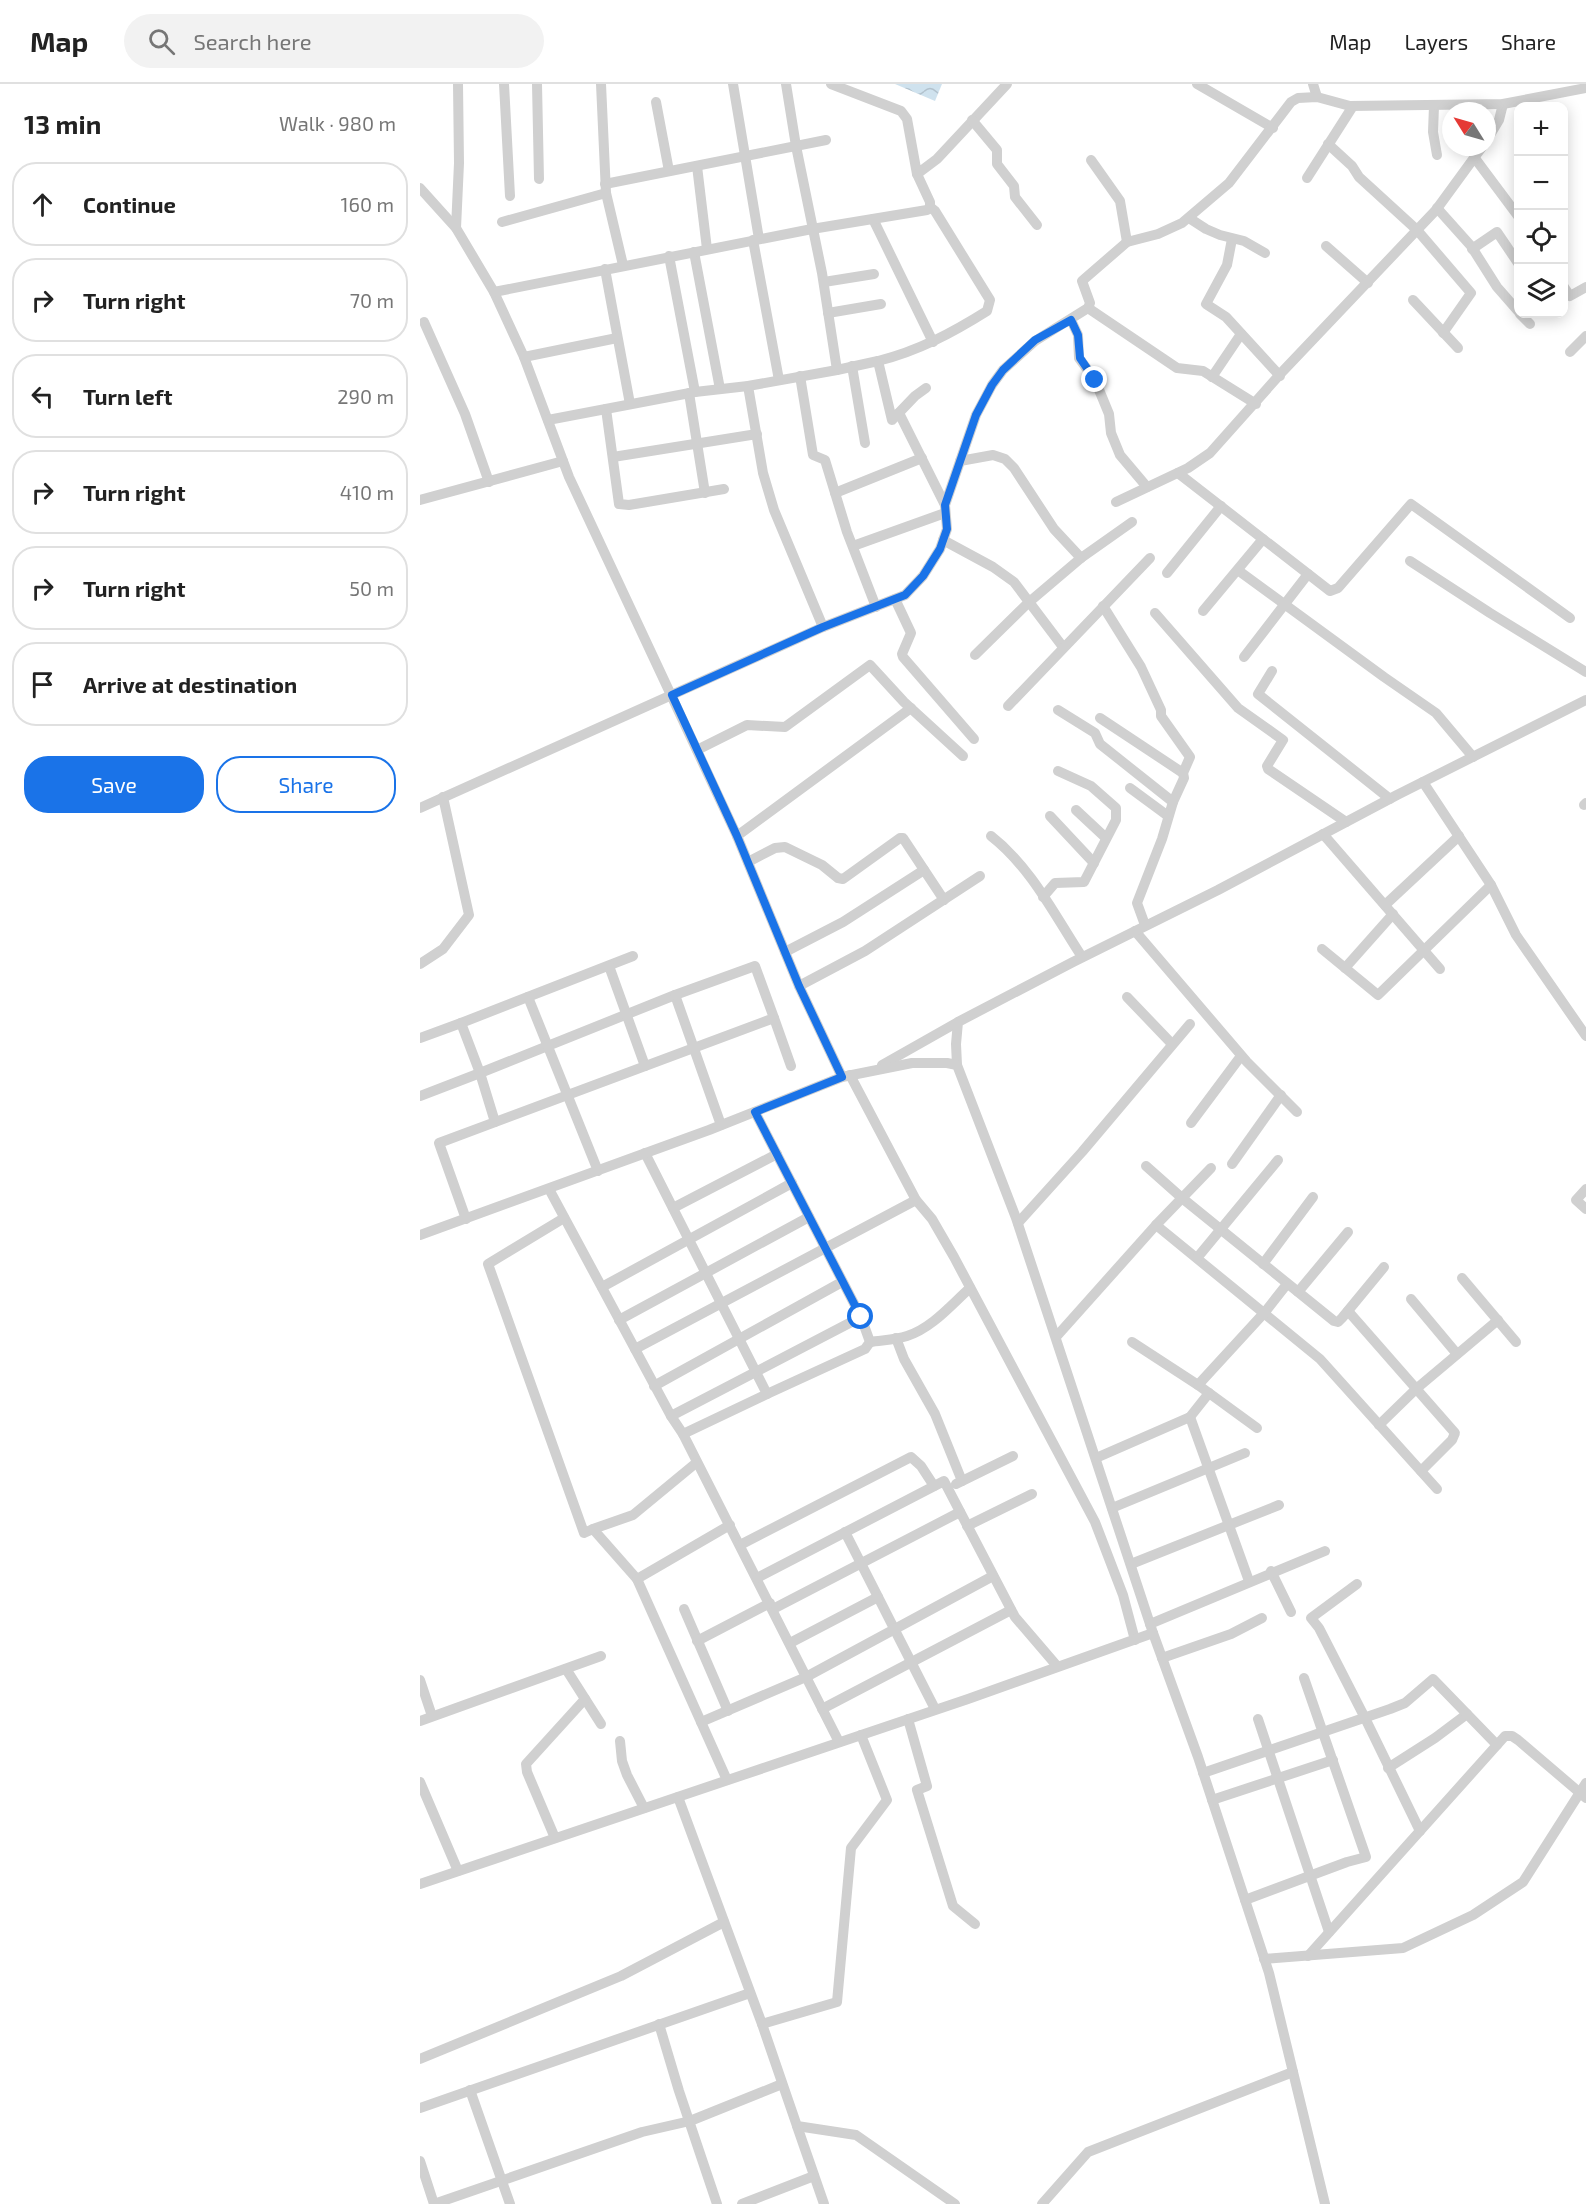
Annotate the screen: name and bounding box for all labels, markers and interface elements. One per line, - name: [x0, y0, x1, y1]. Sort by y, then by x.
- search box: [124, 14, 544, 68]
- text: Map: [30, 24, 88, 58]
- icon: search: [145, 25, 178, 58]
- text: Search here: [193, 28, 312, 54]
- text: Map: [1329, 29, 1371, 54]
- text: Layers: [1404, 29, 1468, 54]
- text: Share: [1501, 29, 1556, 54]
- north arrow: [1442, 102, 1496, 156]
- map controls: [1514, 102, 1568, 318]
- button: +: [1514, 102, 1568, 156]
- text: 13 min: [24, 108, 101, 139]
- text: Walk · 980 m: [279, 111, 396, 135]
- button: −: [1514, 156, 1568, 210]
- icon: ahead: [26, 188, 59, 221]
- text: Continue: [83, 191, 176, 217]
- text: 160 m: [341, 192, 394, 216]
- button: locate: [1514, 210, 1568, 264]
- button: layers: [1514, 264, 1568, 318]
- icon: right: [26, 284, 59, 317]
- text: Turn right: [83, 287, 185, 313]
- text: 70 m: [350, 288, 394, 312]
- route end: [1081, 366, 1107, 392]
- icon: left: [26, 380, 59, 413]
- text: Turn left: [83, 383, 172, 409]
- text: 290 m: [337, 384, 394, 408]
- icon: right: [26, 476, 59, 509]
- text: Turn right: [83, 479, 185, 505]
- text: 410 m: [340, 480, 394, 504]
- icon: right: [26, 572, 59, 605]
- text: Turn right: [83, 575, 185, 601]
- text: 50 m: [349, 576, 394, 600]
- icon: arrive: [26, 668, 59, 701]
- text: Arrive at destination: [83, 671, 297, 697]
- button: Save: [24, 756, 204, 813]
- button: Share: [216, 756, 396, 813]
- route start: [847, 1303, 873, 1329]

